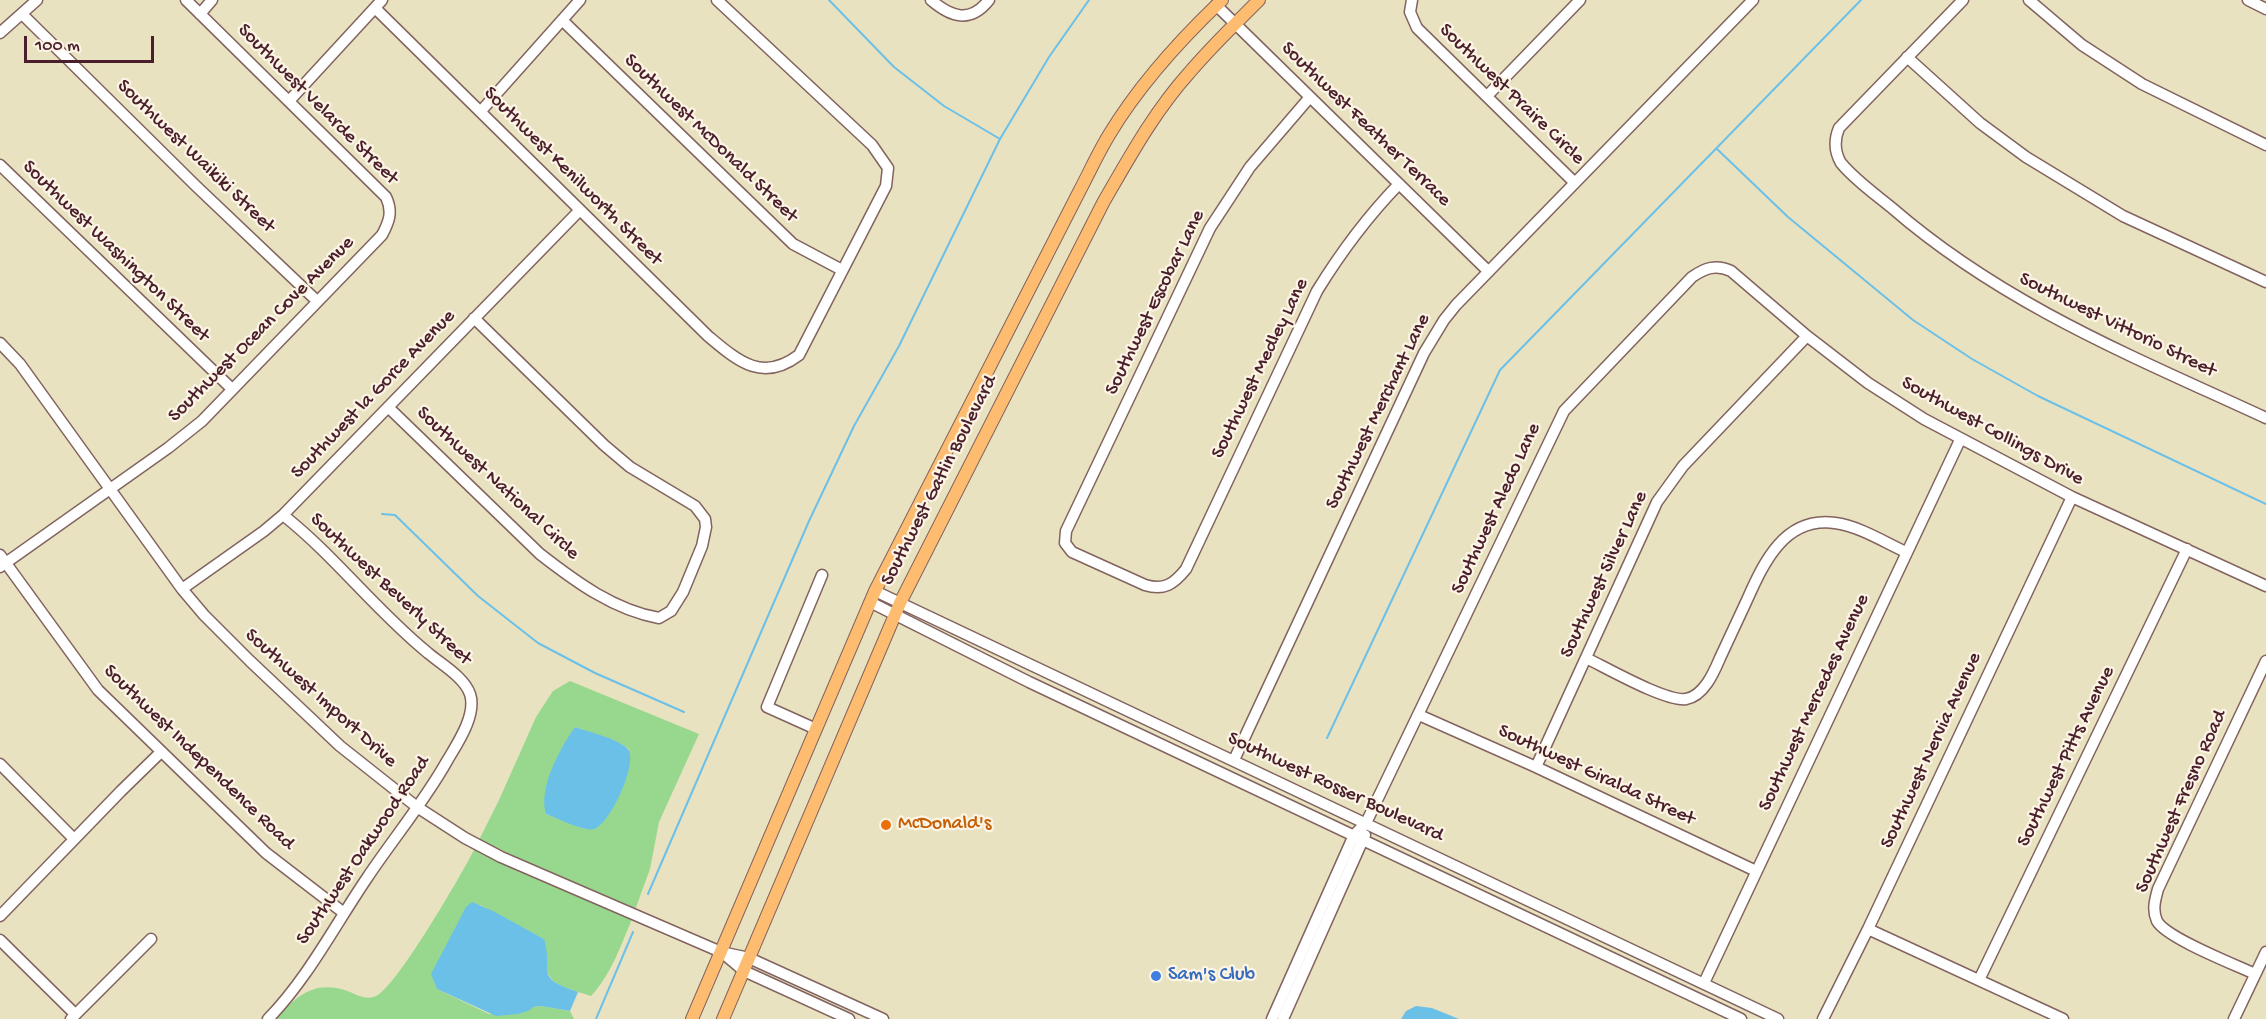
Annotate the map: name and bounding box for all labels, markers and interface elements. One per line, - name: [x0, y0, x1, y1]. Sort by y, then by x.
- street label: Southwest Velarde Street: [231, 19, 403, 191]
- street label: Southwest Praire Circle: [1433, 19, 1589, 171]
- scale bar: [27, 24, 158, 62]
- text: 100 m: [35, 36, 80, 57]
- street label: Southwest Feather Terrace: [1275, 37, 1455, 213]
- street label: Southwest McDonald Street: [618, 49, 802, 229]
- street label: Southwest Waikiki Street: [111, 75, 279, 239]
- street label: Southwest Kenilworth Street: [477, 82, 667, 272]
- street label: Southwest Washington Street: [16, 156, 214, 348]
- street label: Southwest Escobar Lane: [1101, 207, 1211, 399]
- street label: Southwest Ocean Cove Avenue: [164, 232, 360, 428]
- street label: Southwest Vittorio Street: [2015, 268, 2219, 384]
- street label: Southwest Medley Lane: [1207, 275, 1315, 463]
- street label: Southwest la Gorce Avenue: [287, 305, 461, 485]
- street label: Southwest Merchant Lane: [1321, 310, 1437, 514]
- street label: Southwest Gatlin Boulevard: [877, 372, 1003, 590]
- street label: Southwest Collings Drive: [1897, 372, 2087, 492]
- street label: Southwest National Circle: [410, 402, 584, 566]
- street label: Southwest Aledo Lane: [1447, 420, 1547, 598]
- street label: Southwest Silver Lane: [1556, 488, 1654, 662]
- street label: Southwest Beverly Street: [304, 509, 476, 671]
- street label: Southwest Mercedes Avenue: [1754, 591, 1876, 815]
- street label: Southwest Import Drive: [239, 624, 401, 774]
- street label: Southwest Nervia Avenue: [1876, 649, 1988, 853]
- street label: Southwest Independence Road: [97, 660, 299, 856]
- street label: Southwest Pitts Avenue: [2013, 663, 2121, 851]
- street label: Southwest Fresno Road: [2131, 707, 2233, 897]
- street label: Southwest Giralda Street: [1494, 720, 1698, 832]
- street label: Southwest Rosser Boulevard: [1223, 727, 1447, 849]
- street label: Southwest Oakwood Road: [292, 752, 436, 950]
- place label: McDonald's: [898, 813, 991, 837]
- marker: McDonald's: [879, 818, 893, 832]
- place label: Sam's Club: [1168, 964, 1255, 988]
- marker: Sam's Club: [1149, 969, 1163, 983]

